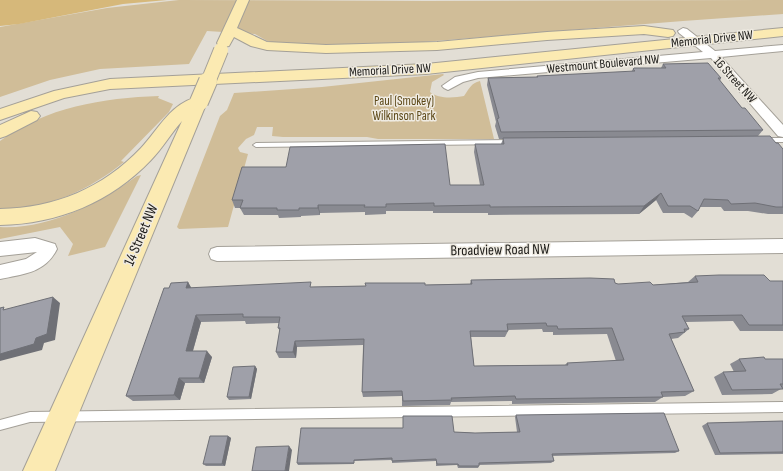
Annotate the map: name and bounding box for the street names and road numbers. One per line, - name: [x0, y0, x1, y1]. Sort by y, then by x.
- street label: Memorial Drive NW: [670, 27, 754, 51]
- street label: Westmount Boulevard NW: [546, 51, 661, 77]
- street label: 16 Street NW: [710, 54, 760, 107]
- street label: Memorial Drive NW: [349, 60, 432, 80]
- street label: 14 Street NW: [119, 201, 163, 269]
- street label: Broadview Road NW: [450, 240, 550, 260]

